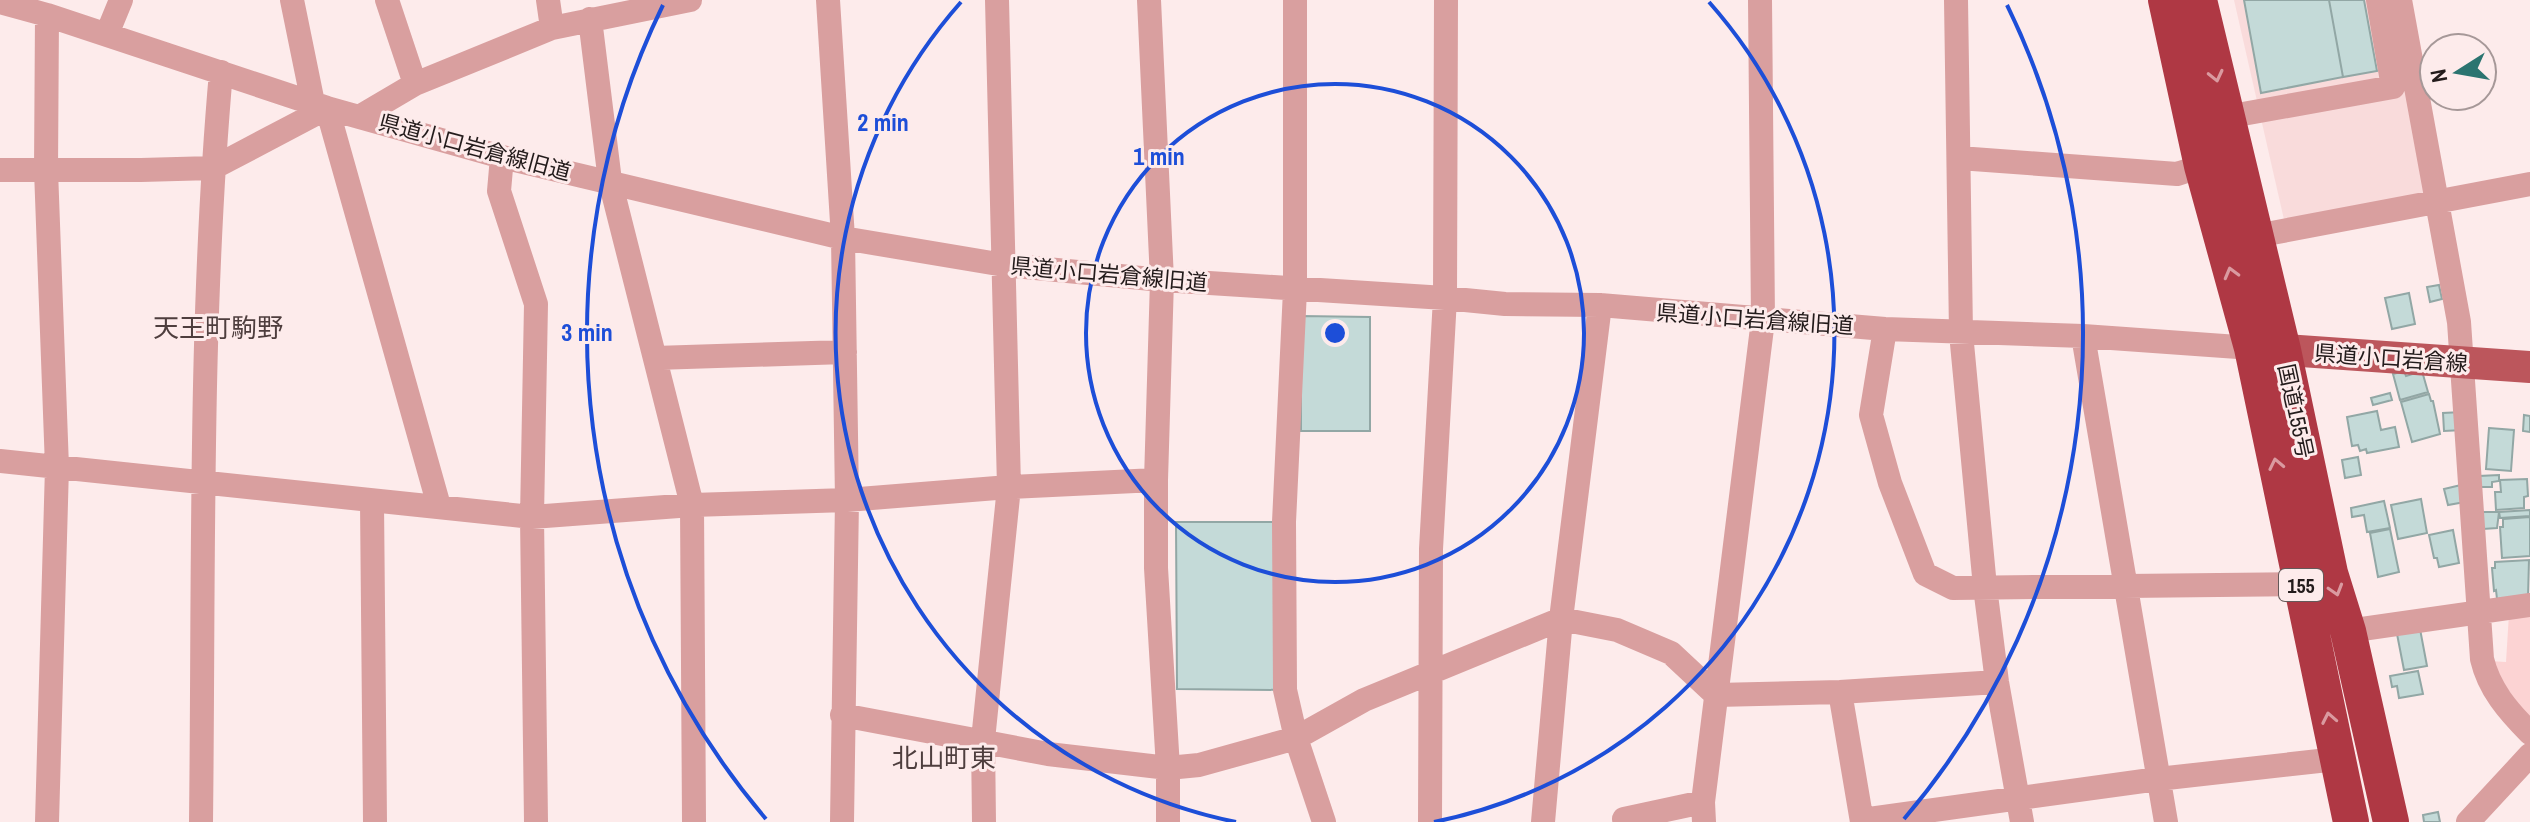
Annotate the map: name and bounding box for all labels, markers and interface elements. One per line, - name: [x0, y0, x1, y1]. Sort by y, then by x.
- north arrow: [2418, 32, 2498, 112]
- text: N: [2422, 67, 2454, 85]
- one-way arrow: [2207, 69, 2224, 82]
- text: 2 min: [857, 106, 909, 138]
- street label: 県道小口岩倉線旧道: [375, 107, 575, 187]
- text: 1 min: [1133, 140, 1185, 172]
- street label: 県道小口岩倉線旧道: [1009, 250, 1209, 298]
- one-way arrow: [2224, 266, 2241, 280]
- street label: 県道小口岩倉線旧道: [1655, 297, 1855, 341]
- district label: 天王町駒野: [153, 310, 283, 345]
- text: 3 min: [561, 316, 613, 348]
- centre of rings: [1321, 319, 1349, 347]
- street label: 県道小口岩倉線: [2313, 338, 2469, 378]
- street label: 国道155号: [2271, 361, 2321, 461]
- one-way arrow: [2268, 457, 2285, 471]
- road number: 155: [2279, 569, 2323, 601]
- one-way arrow: [2327, 583, 2343, 597]
- one-way arrow: [2321, 712, 2338, 725]
- district label: 北山町東: [892, 740, 996, 775]

